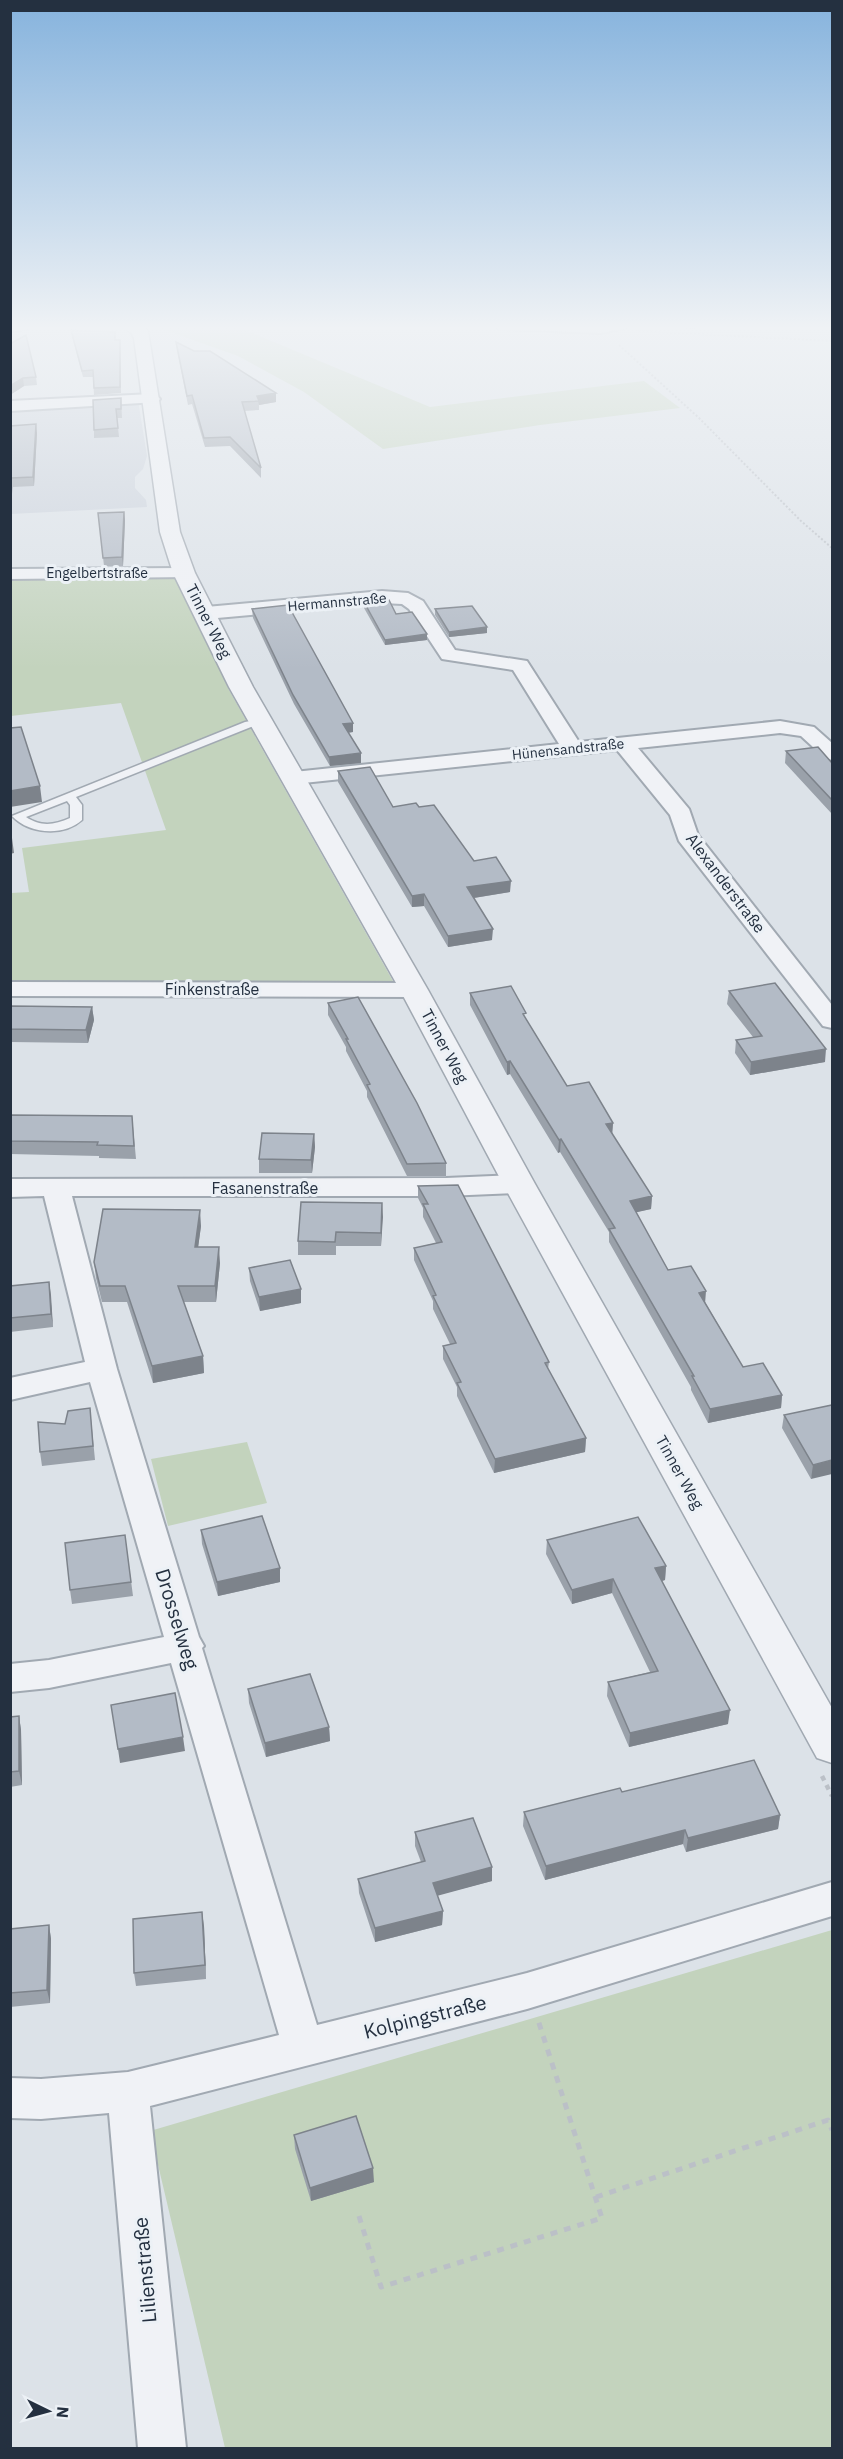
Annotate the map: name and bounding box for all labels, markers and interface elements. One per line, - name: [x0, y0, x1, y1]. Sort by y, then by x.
- street label: Engelbertstraße: [46, 564, 148, 582]
- street label: Tinner Weg: [182, 580, 237, 662]
- street label: Hermannstraße: [287, 589, 387, 615]
- street label: Hünensandstraße: [511, 734, 625, 764]
- street label: Alexanderstraße: [682, 829, 770, 937]
- street label: Finkenstraße: [165, 979, 260, 999]
- street label: Tinner Weg: [417, 1006, 473, 1087]
- street label: Fasanenstraße: [212, 1178, 319, 1198]
- street label: Tinner Weg: [652, 1432, 709, 1513]
- street label: Drosselweg: [149, 1565, 206, 1673]
- street label: Kolpingstraße: [361, 1988, 489, 2045]
- street label: Lilienstraße: [126, 2216, 163, 2324]
- north arrow: [18, 2381, 78, 2441]
- text: N: [52, 2406, 73, 2419]

